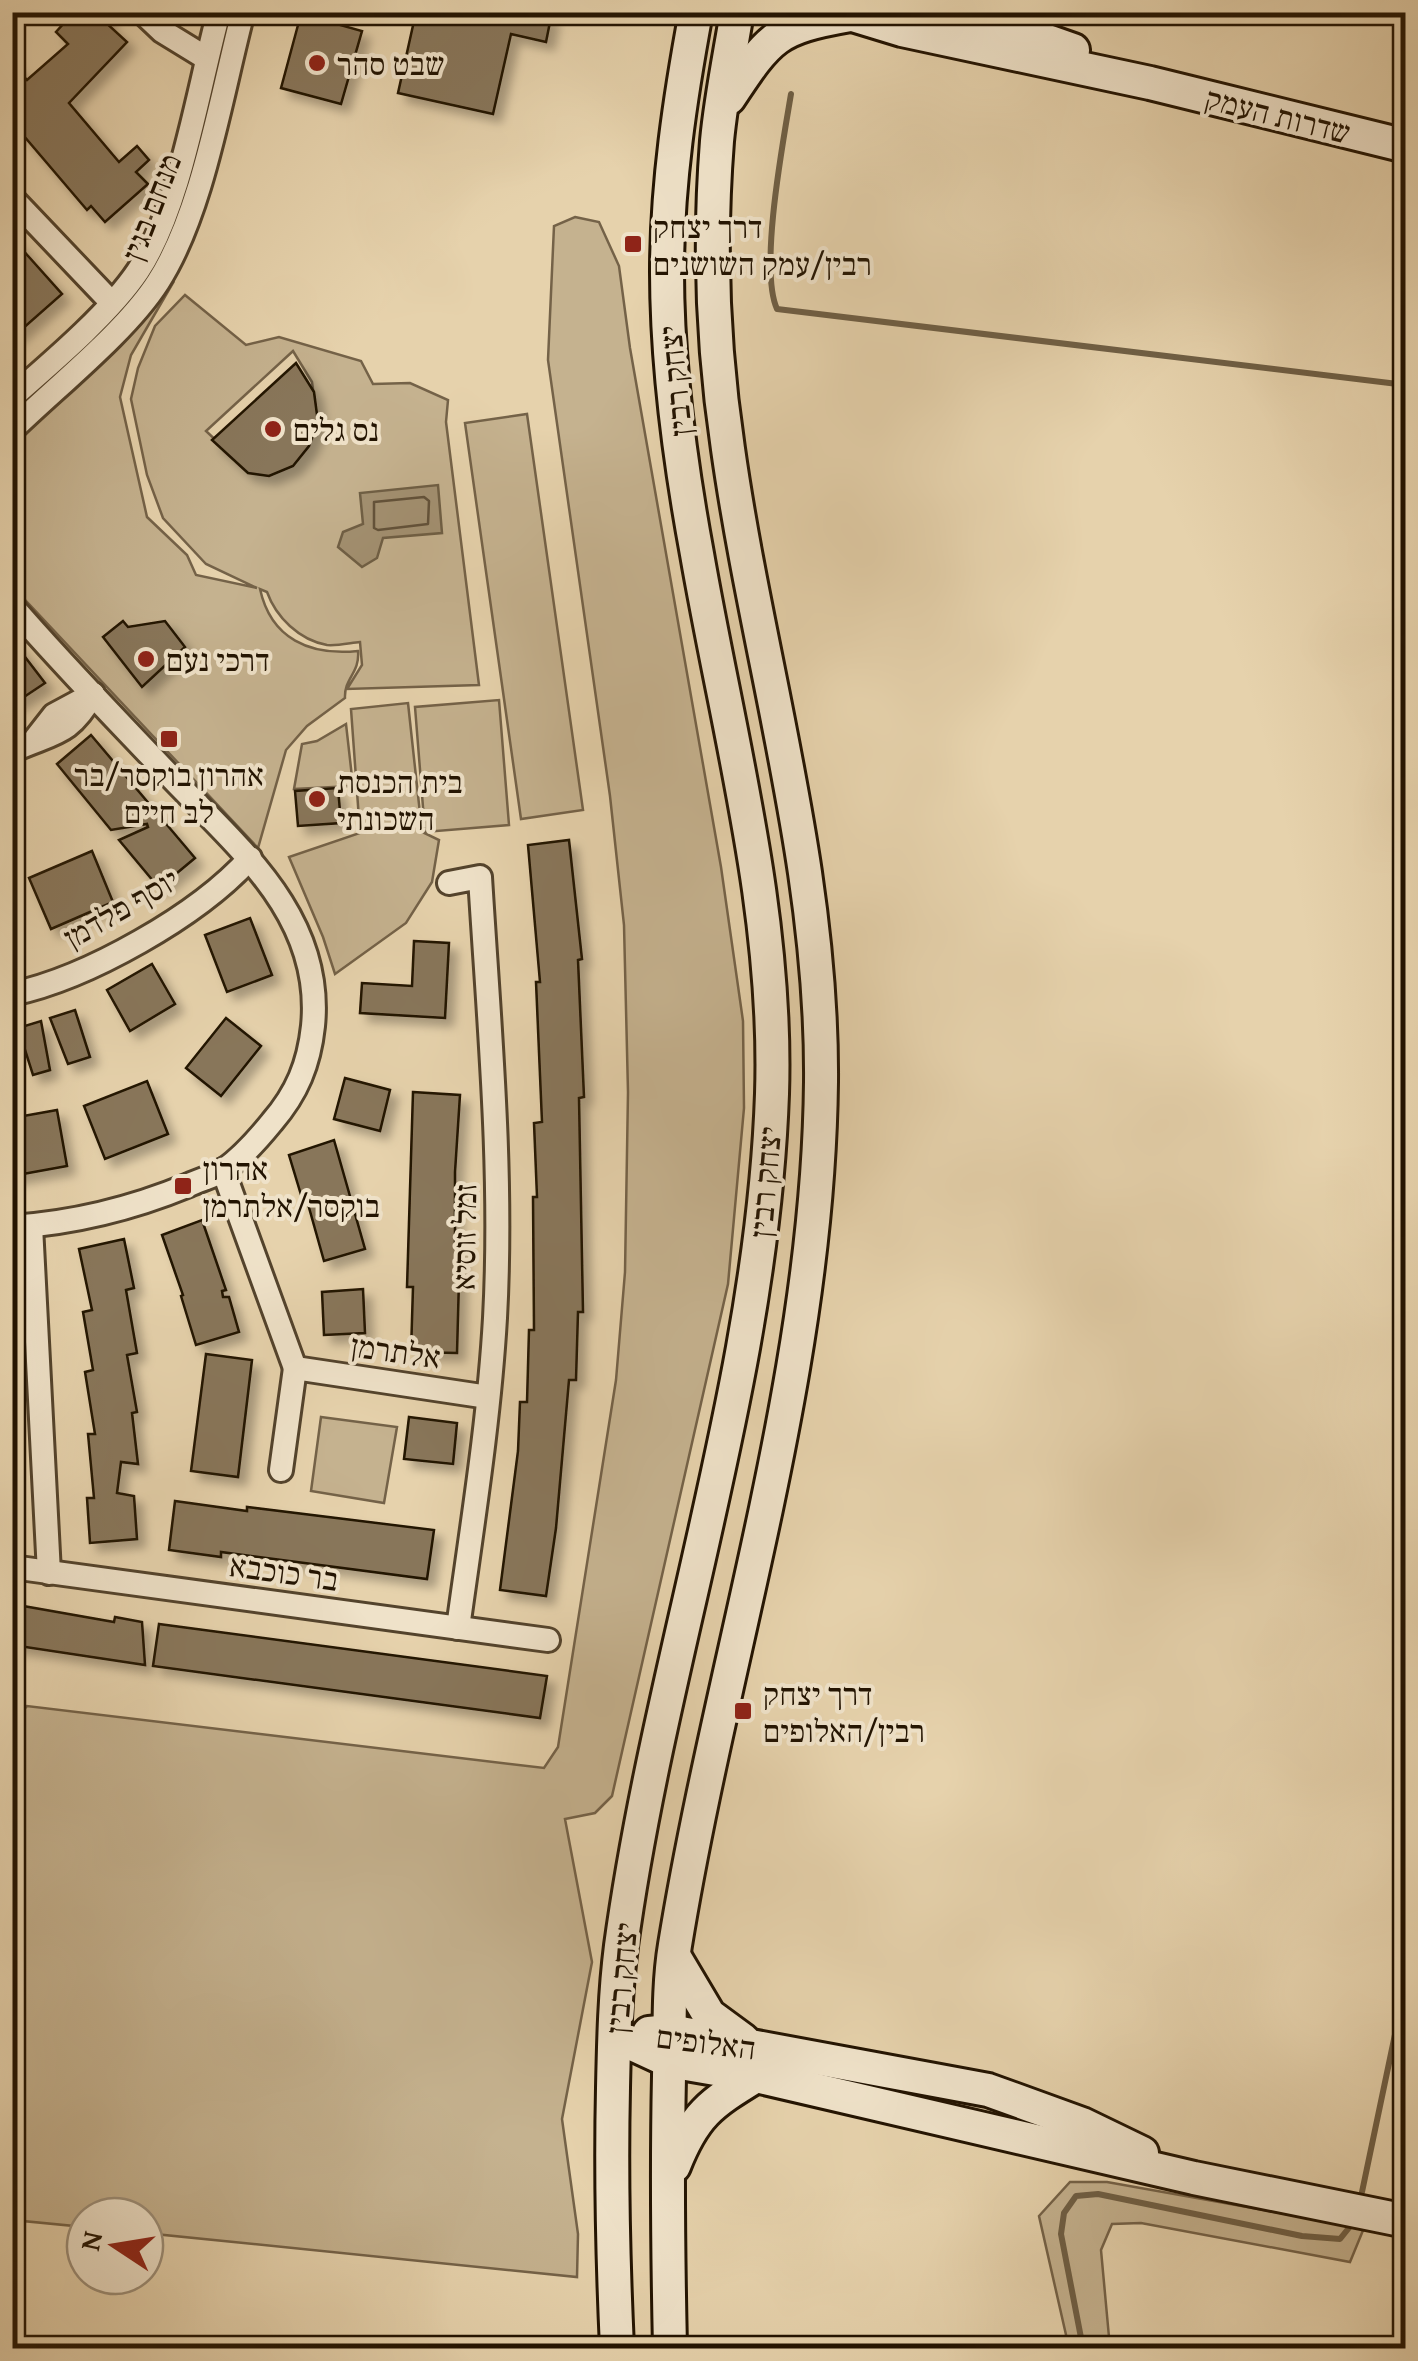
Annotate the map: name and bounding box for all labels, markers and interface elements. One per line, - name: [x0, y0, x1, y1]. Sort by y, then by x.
- place label: שבט סהר: [337, 40, 445, 87]
- marker: שבט סהר: [306, 52, 328, 74]
- street label: שדרות העמק: [1200, 74, 1356, 156]
- street label: מנחם בגין: [109, 146, 193, 268]
- place label: דרך יצחק רבין/עמק השושנים: [653, 203, 872, 287]
- marker: דרך יצחק רבין/עמק השושנים: [622, 233, 644, 255]
- street label: יצחק רבין: [646, 323, 704, 439]
- place label: נס גלים: [293, 406, 379, 453]
- marker: נס גלים: [262, 418, 284, 440]
- place label: דרכי נעם: [166, 636, 270, 683]
- marker: דרכי נעם: [135, 648, 157, 670]
- marker: אהרון בוקסר/בר לב חיים: [158, 728, 180, 750]
- place label: אהרון בוקסר/בר לב חיים: [74, 751, 264, 835]
- place label: בית הכנסת השכונתי: [337, 758, 463, 842]
- marker: בית הכנסת השכונתי: [306, 788, 328, 810]
- street label: יוסף פלדמן: [55, 856, 187, 960]
- street label: יצחק רבין: [737, 1125, 793, 1239]
- place label: אהרון בוקסר/אלתרמן: [203, 1145, 380, 1229]
- marker: אהרון בוקסר/אלתרמן: [172, 1175, 194, 1197]
- street label: זמל זוסיא: [440, 1183, 488, 1291]
- street label: אלתרמן: [348, 1321, 444, 1381]
- street label: בר כוכבא: [227, 1541, 341, 1603]
- place label: דרך יצחק רבין/האלופים: [763, 1670, 925, 1754]
- marker: דרך יצחק רבין/האלופים: [732, 1700, 754, 1722]
- street label: יצחק רבין: [593, 1921, 649, 2035]
- street label: האלופים: [653, 2013, 759, 2071]
- north arrow: [65, 2196, 165, 2296]
- text: N: [68, 2227, 112, 2254]

